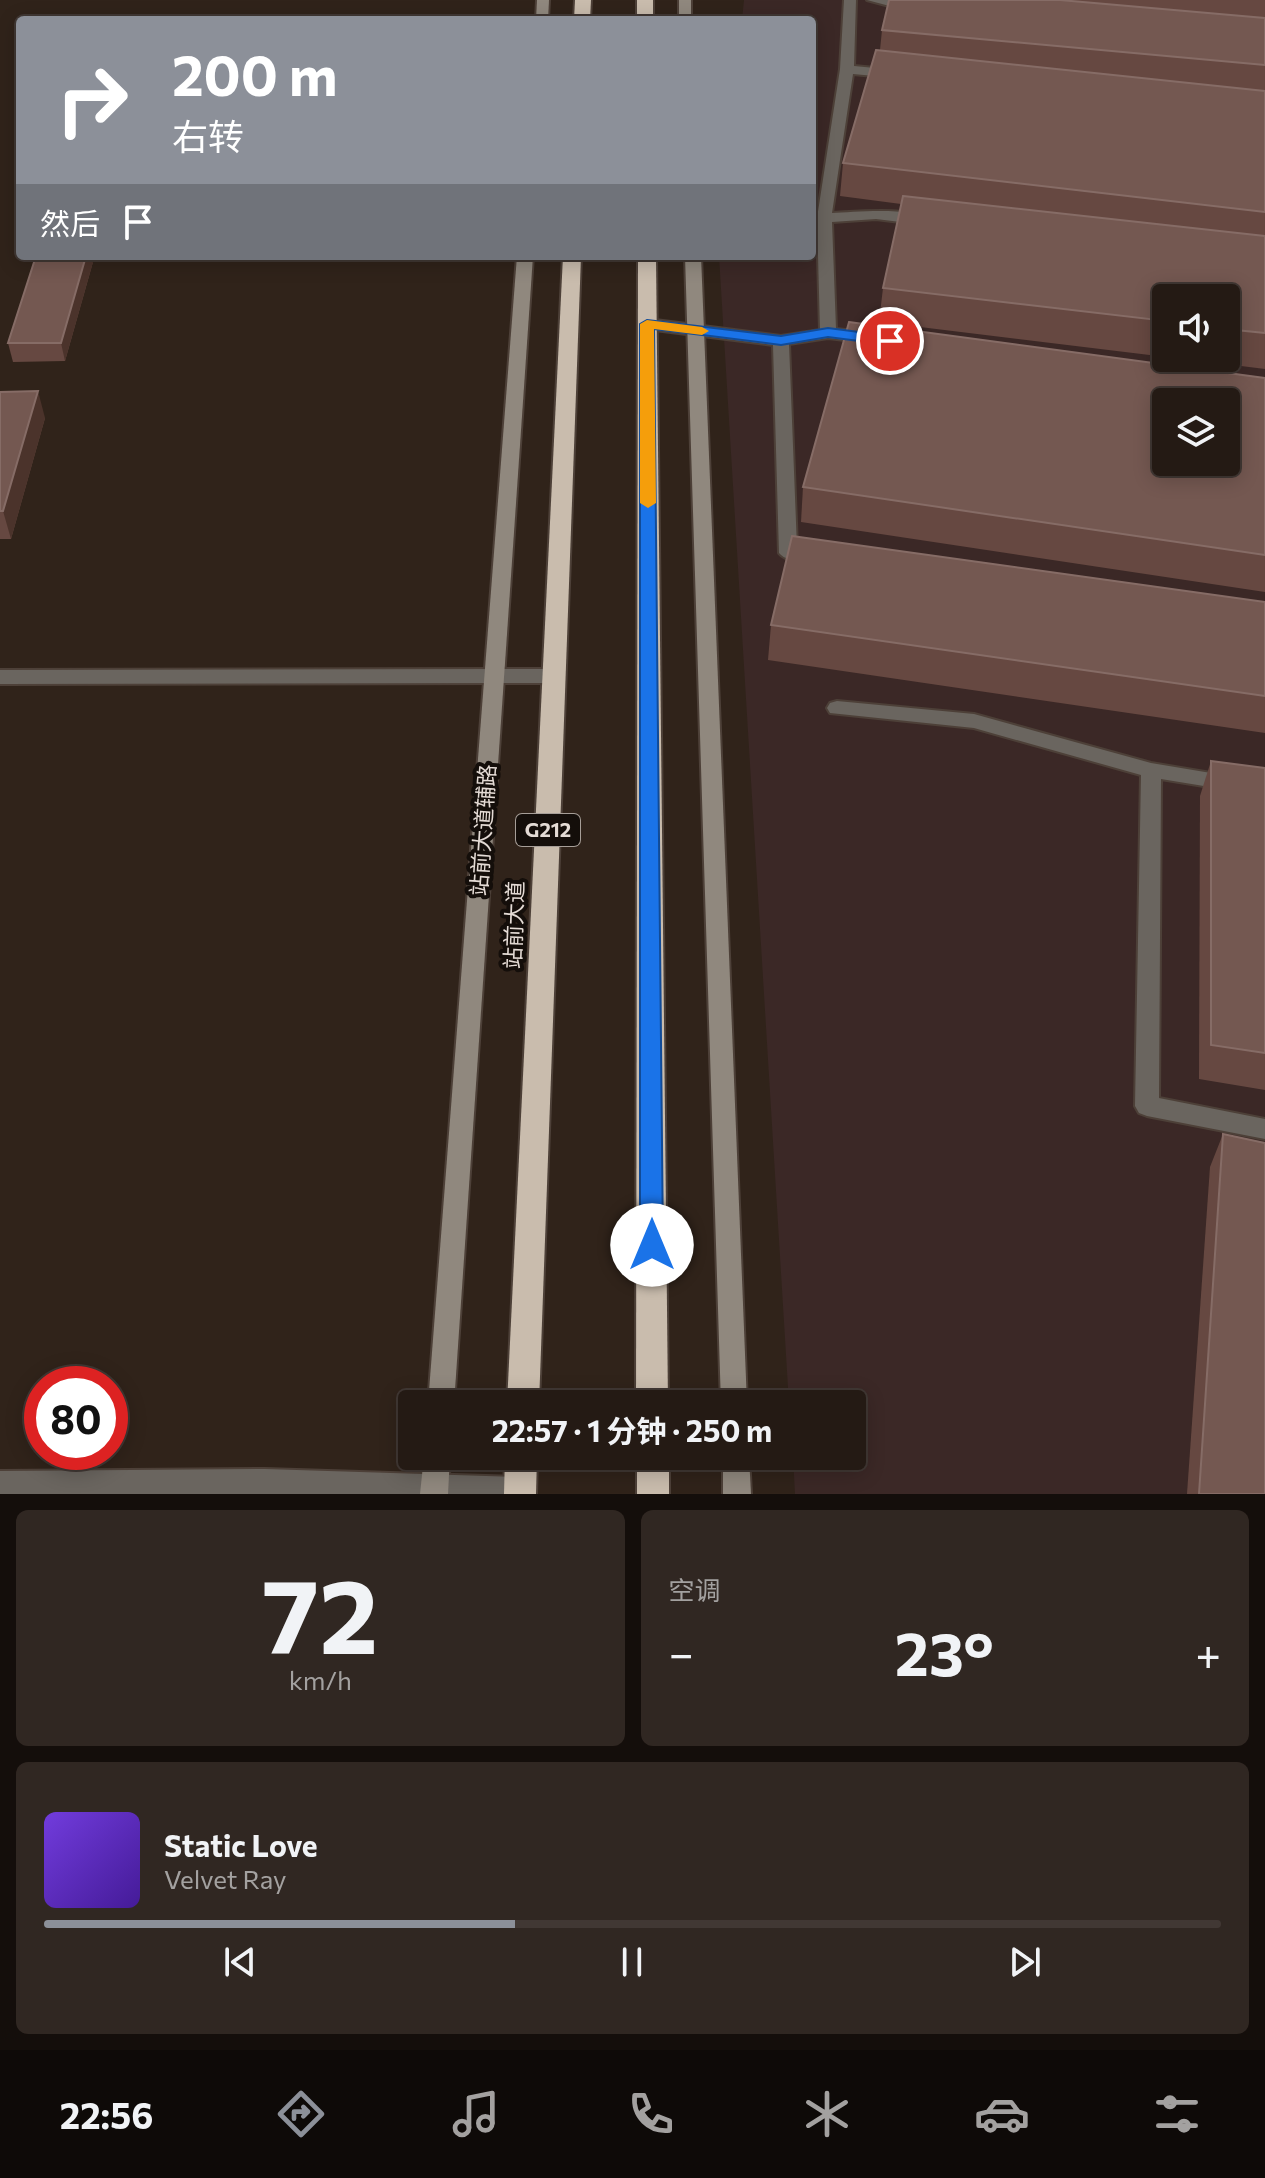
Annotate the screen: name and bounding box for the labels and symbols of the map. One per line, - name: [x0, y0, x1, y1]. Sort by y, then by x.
- pin: [856, 307, 924, 375]
- street label: 站前大道辅路: [464, 763, 501, 897]
- road number: G212: [516, 814, 580, 846]
- street label: 站前大道: [498, 881, 529, 969]
- position arrow: [610, 1203, 694, 1287]
- speed limit sign: 80: [24, 1366, 128, 1470]

